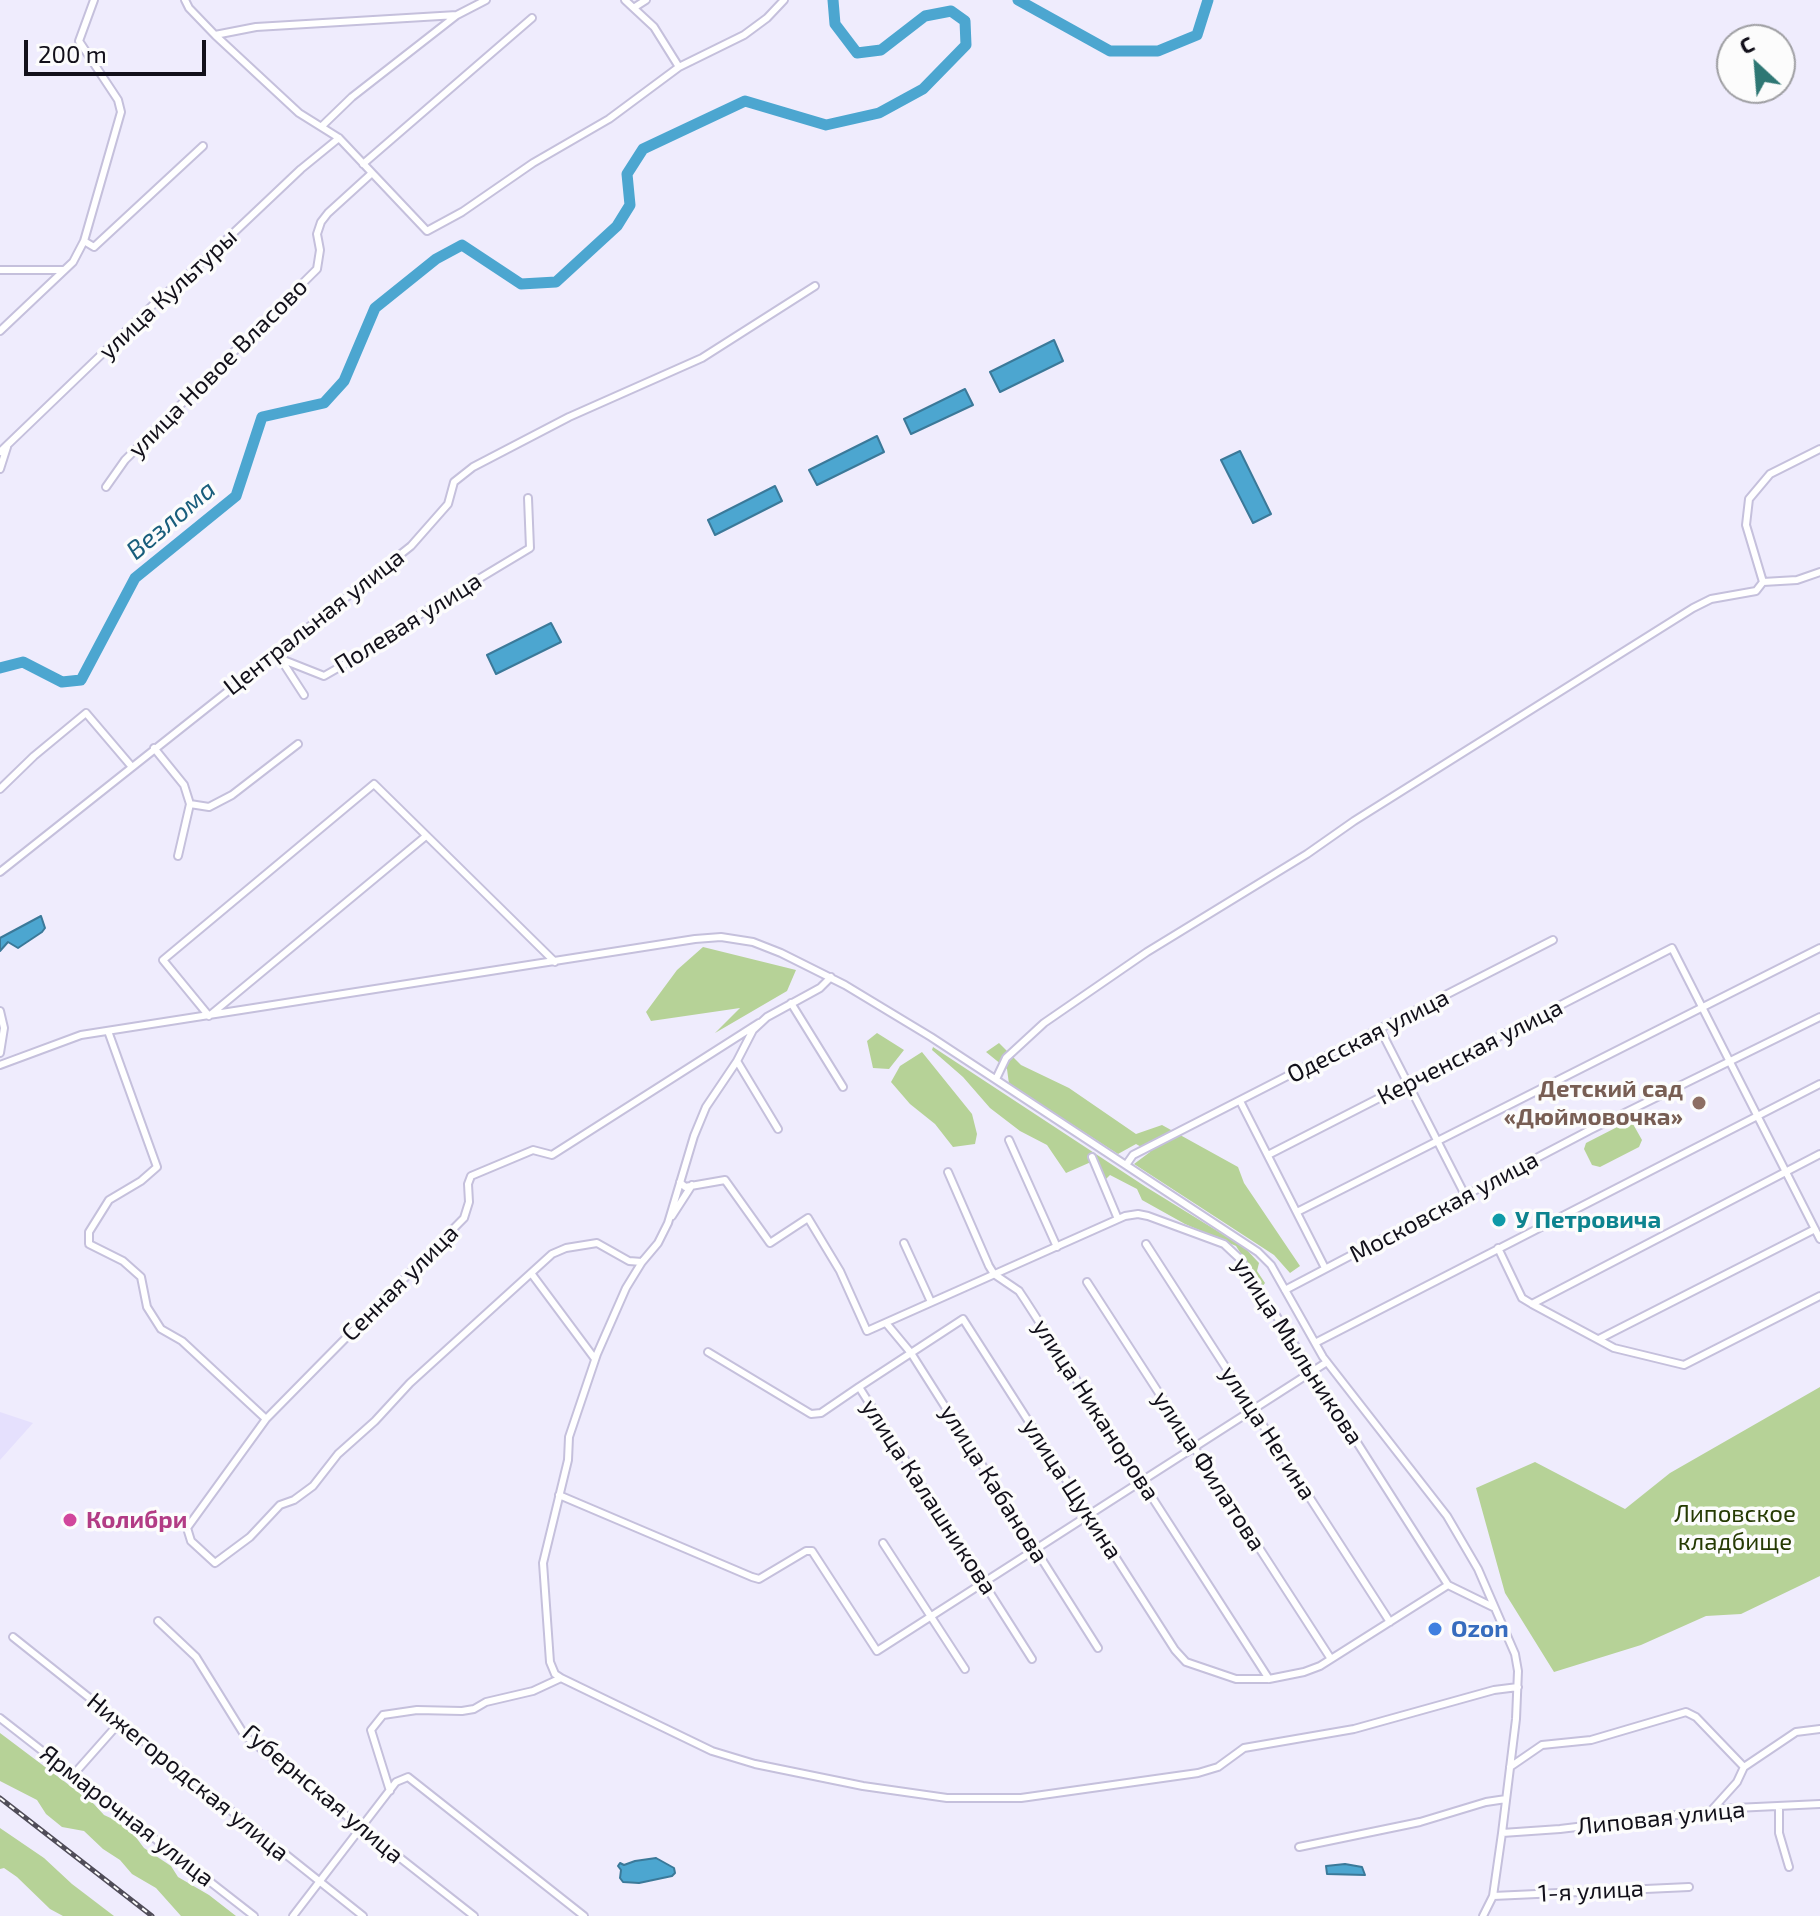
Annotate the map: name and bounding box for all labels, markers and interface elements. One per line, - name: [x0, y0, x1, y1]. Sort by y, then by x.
- scale bar: [28, 24, 210, 74]
- north arrow: [1716, 24, 1796, 104]
- text: С: [1735, 30, 1758, 59]
- text: 200 m: [38, 39, 107, 68]
- street label: улица Культуры: [93, 223, 243, 365]
- street label: улица Новое Власово: [122, 272, 314, 464]
- water label: Везлома: [120, 474, 222, 566]
- street label: Центральная улица: [218, 543, 410, 701]
- street label: Полевая улица: [329, 566, 487, 680]
- street label: Одесская улица: [1282, 983, 1454, 1089]
- street label: Керченская улица: [1372, 993, 1568, 1111]
- place label: Детский сад «Дюймовочка»: [1504, 1075, 1683, 1131]
- marker: Детский сад «Дюймовочка»: [1690, 1094, 1708, 1112]
- street label: Московская улица: [1345, 1145, 1543, 1269]
- place label: У Петровича: [1515, 1206, 1661, 1234]
- marker: У Петровича: [1490, 1211, 1508, 1229]
- street label: Сенная улица: [336, 1219, 464, 1347]
- street label: улица Мыльникова: [1227, 1252, 1369, 1450]
- street label: улица Никанорова: [1027, 1314, 1165, 1506]
- street label: улица Негина: [1214, 1361, 1322, 1505]
- street label: улица Филатова: [1147, 1386, 1271, 1556]
- street label: улица Калашникова: [855, 1394, 1003, 1600]
- street label: улица Кабанова: [934, 1400, 1054, 1568]
- street label: улица Щукина: [1016, 1413, 1128, 1565]
- park label: Липовское кладбище: [1674, 1500, 1796, 1556]
- place label: Колибри: [86, 1506, 187, 1534]
- marker: Колибри: [61, 1511, 79, 1529]
- place label: Ozon: [1451, 1615, 1509, 1643]
- marker: Ozon: [1426, 1620, 1444, 1638]
- street label: Нижегородская улица: [81, 1687, 295, 1867]
- street label: Губернская улица: [237, 1718, 409, 1870]
- street label: Ярмарочная улица: [34, 1739, 220, 1893]
- street label: Липовая улица: [1575, 1795, 1747, 1841]
- street label: 1-я улица: [1537, 1874, 1645, 1908]

